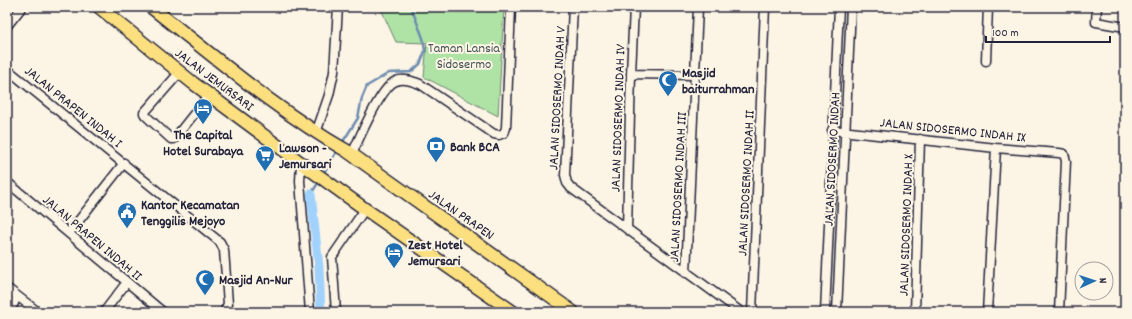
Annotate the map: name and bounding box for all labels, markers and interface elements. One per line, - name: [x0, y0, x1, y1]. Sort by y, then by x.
- scale bar: [986, 18, 1110, 44]
- street label: JALAN SIDOSERMO INDAH V: [544, 25, 572, 171]
- text: 100 m: [992, 25, 1019, 42]
- park label: Taman Lansia Sidosermo: [428, 39, 500, 75]
- street label: JALAN SIDOSERMO INDAH IV: [606, 43, 632, 193]
- street label: JALAN JEMURSARI: [170, 44, 258, 117]
- street label: JALAN PRAPEN INDAH I: [20, 62, 126, 154]
- place label: Masjid baiturrahman: [682, 64, 755, 100]
- mosque icon: Masjid baiturrahman: [657, 69, 679, 97]
- street label: JALAN SIDOSERMO INDAH: [820, 92, 846, 227]
- hotel icon: The Capital Hotel Surabaya: [192, 97, 214, 125]
- street label: JALAN SIDOSERMO INDAH II: [733, 109, 761, 257]
- street label: JALAN SIDOSERMO INDAH III: [665, 111, 693, 263]
- street label: JALAN SIDOSERMO INDAH IX: [879, 113, 1027, 149]
- place label: The Capital Hotel Surabaya: [163, 126, 244, 162]
- bank icon: Bank BCA: [425, 135, 447, 163]
- place label: Bank BCA: [450, 138, 500, 158]
- place label: Lawson - Jemursari: [279, 139, 332, 175]
- supermarket icon: Lawson - Jemursari: [254, 144, 276, 172]
- street label: JALAN SIDOSERMO INDAH X: [895, 154, 919, 297]
- street label: JALAN PRAPEN: [424, 185, 498, 246]
- street label: JALAN PRAPEN INDAH II: [37, 191, 147, 287]
- place label: Kantor Kecamatan Tenggilis Mejoyo: [141, 196, 240, 232]
- public building icon: Kantor Kecamatan Tenggilis Mejoyo: [116, 201, 138, 229]
- place label: Zest Hotel Jemursari: [408, 236, 463, 272]
- hotel icon: Zest Hotel Jemursari: [383, 241, 405, 269]
- north arrow: [1074, 261, 1114, 301]
- mosque icon: Masjid An-Nur: [194, 268, 216, 296]
- place label: Masjid An-Nur: [219, 271, 294, 291]
- text: N: [1094, 277, 1110, 284]

